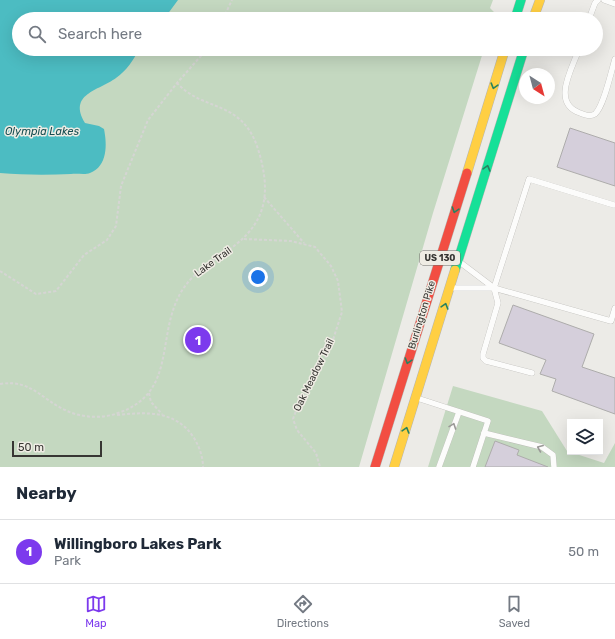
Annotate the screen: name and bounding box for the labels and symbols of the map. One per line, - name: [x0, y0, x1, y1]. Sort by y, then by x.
- north arrow: [519, 68, 555, 104]
- one-way arrow: [490, 83, 499, 90]
- water label: Olympia Lakes: [5, 125, 79, 138]
- one-way arrow: [482, 165, 491, 172]
- one-way arrow: [451, 207, 460, 214]
- street label: Lake Trail: [192, 245, 234, 279]
- road number: US 130: [420, 251, 460, 265]
- your location: [248, 267, 268, 287]
- street label: Burlington Pike: [406, 279, 438, 351]
- one-way arrow: [440, 302, 449, 309]
- pin: 1: [185, 325, 211, 355]
- street label: Oak Meadow Trail: [291, 337, 337, 413]
- one-way arrow: [404, 357, 413, 364]
- one-way arrow: [449, 423, 457, 430]
- one-way arrow: [401, 426, 410, 433]
- scale bar: [12, 439, 102, 458]
- one-way arrow: [537, 444, 544, 452]

